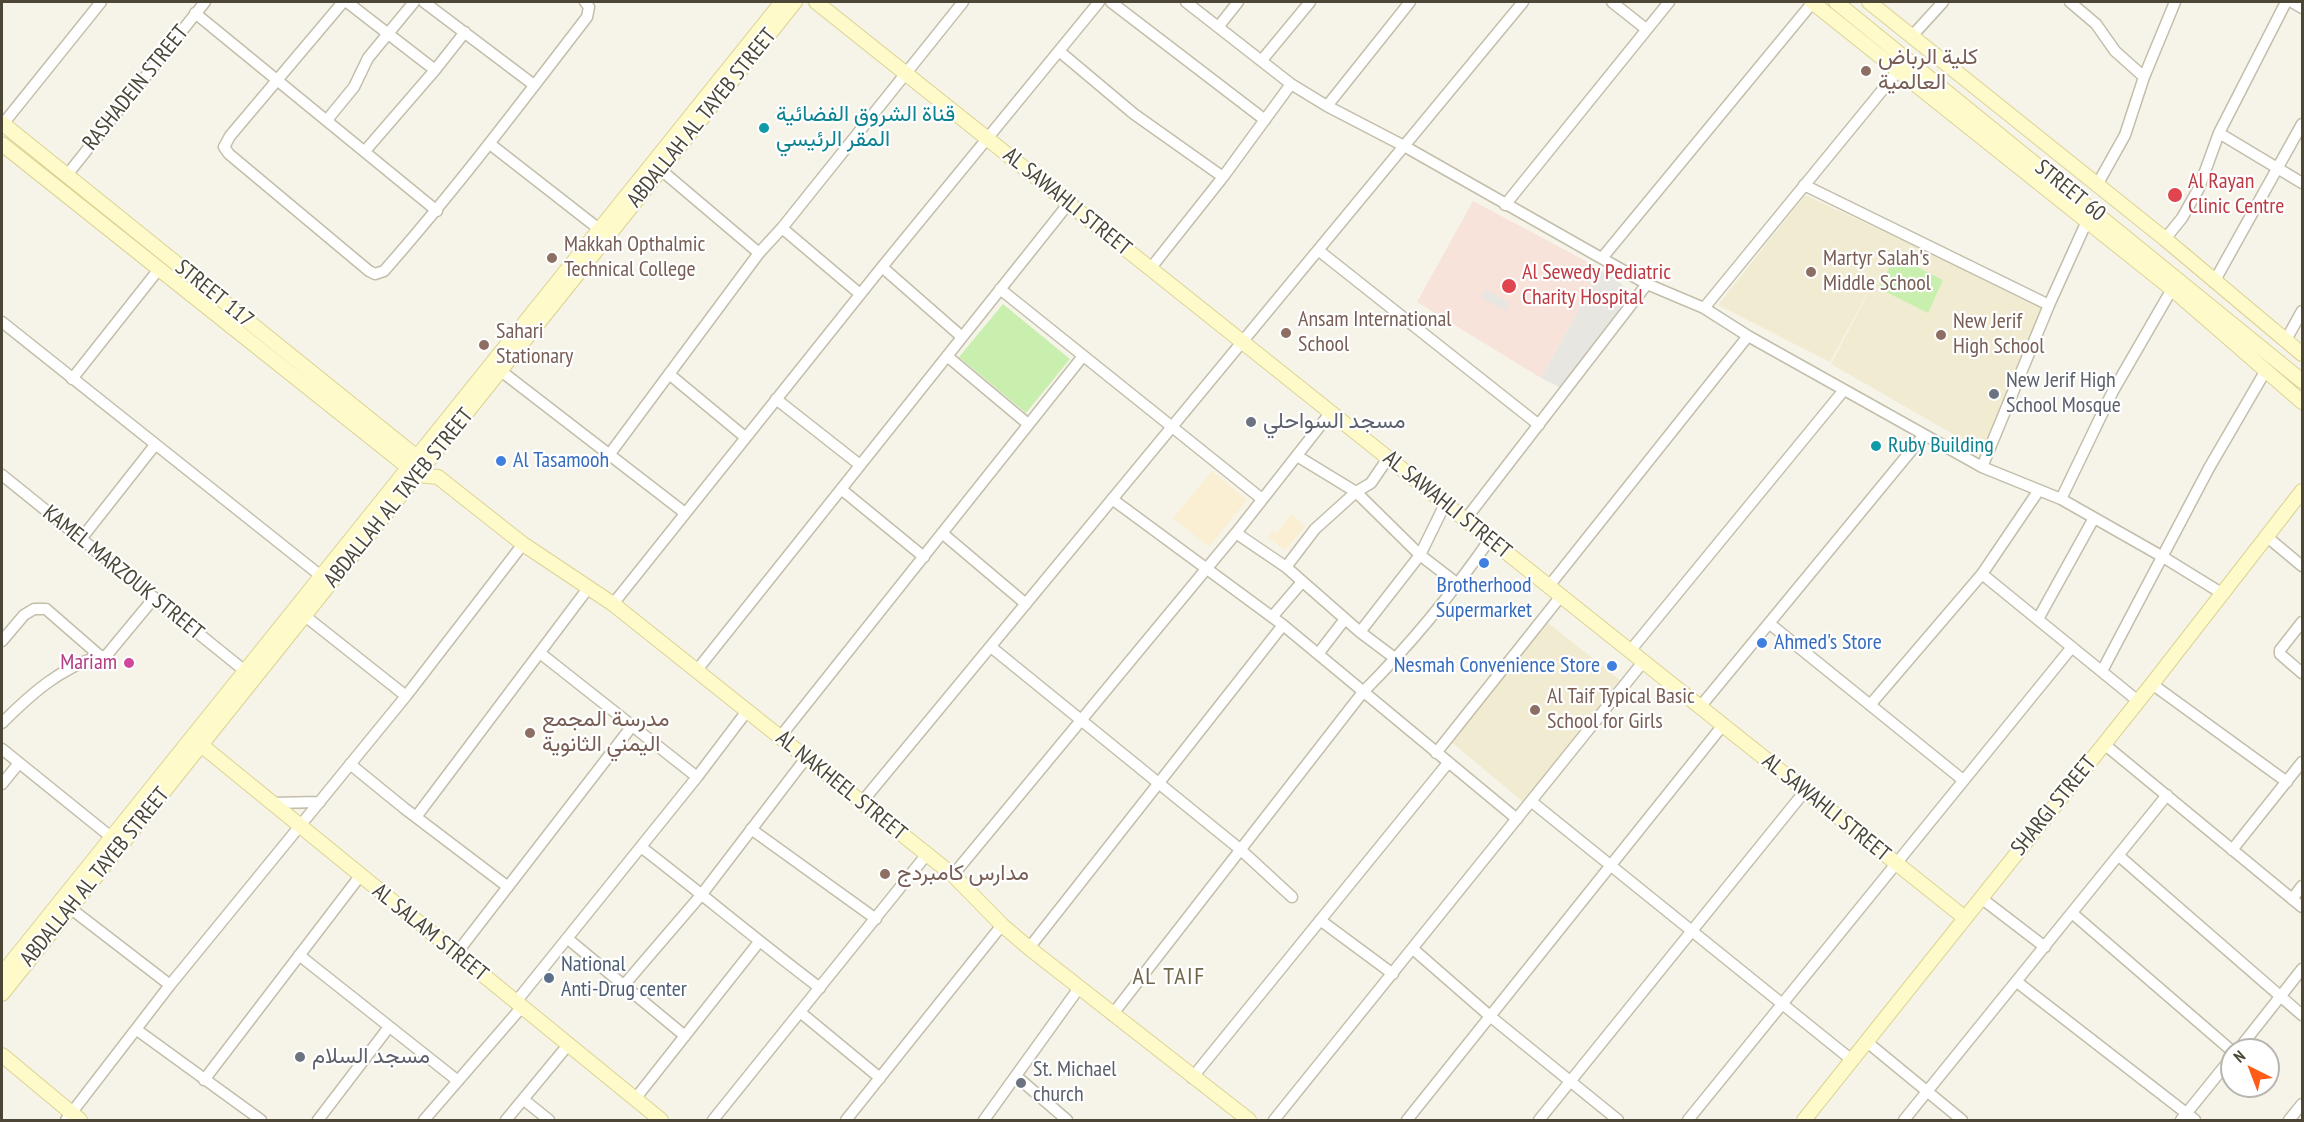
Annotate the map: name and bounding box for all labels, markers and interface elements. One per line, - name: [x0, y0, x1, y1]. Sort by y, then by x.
- street label: RASHADEIN STREET: [78, 20, 194, 156]
- street label: ABDALLAH AL TAYEB STREET: [622, 23, 782, 213]
- place label: كلية الرباض العالمية: [1878, 45, 1978, 96]
- marker: كلية الرباض العالمية: [1859, 64, 1873, 78]
- place label: قناة الشروق الفضائية المقر الرئيسي: [776, 102, 955, 154]
- marker: قناة الشروق الفضائية المقر الرئيسي: [757, 121, 771, 135]
- street label: AL SAWAHLI STREET: [998, 142, 1136, 262]
- street label: STREET 60: [2029, 155, 2111, 227]
- place label: Al Rayan Clinic Centre: [2188, 169, 2284, 220]
- marker: Al Rayan Clinic Centre: [2166, 186, 2184, 204]
- place label: Makkah Opthalmic Technical College: [564, 232, 705, 284]
- place label: Martyr Salah's Middle School: [1823, 246, 1931, 298]
- marker: Makkah Opthalmic Technical College: [545, 251, 559, 265]
- street label: STREET 117: [170, 255, 258, 333]
- place label: Al Sewedy Pediatric Charity Hospital: [1522, 260, 1671, 312]
- marker: Martyr Salah's Middle School: [1804, 265, 1818, 279]
- marker: Al Sewedy Pediatric Charity Hospital: [1500, 277, 1518, 295]
- place label: Ansam International School: [1298, 307, 1451, 358]
- place label: New Jerif High School: [1953, 309, 2044, 360]
- place label: Sahari Stationary: [496, 319, 573, 370]
- marker: Ansam International School: [1279, 326, 1293, 340]
- marker: New Jerif High School: [1934, 328, 1948, 342]
- marker: Sahari Stationary: [477, 338, 491, 352]
- place label: New Jerif High School Mosque: [2006, 368, 2121, 420]
- marker: New Jerif High School Mosque: [1987, 387, 2001, 401]
- street label: ABDALLAH AL TAYEB STREET: [319, 403, 479, 593]
- place label: مسجد السواحلي: [1263, 409, 1406, 435]
- marker: مسجد السواحلي: [1244, 415, 1258, 429]
- place label: Ruby Building: [1888, 433, 1994, 459]
- marker: Ruby Building: [1869, 439, 1883, 453]
- street label: AL SAWAHLI STREET: [1378, 445, 1516, 565]
- place label: Al Tasamooh: [513, 448, 609, 474]
- marker: Al Tasamooh: [494, 454, 508, 468]
- street label: KAMEL MARZOUK STREET: [37, 500, 209, 646]
- marker: Brotherhood Supermarket: [1477, 556, 1491, 570]
- place label: Brotherhood Supermarket: [1436, 573, 1532, 624]
- place label: Ahmed's Store: [1774, 630, 1882, 656]
- marker: Ahmed's Store: [1755, 636, 1769, 650]
- place label: Mariam: [60, 650, 117, 676]
- place label: Nesmah Convenience Store: [1394, 653, 1600, 679]
- marker: Mariam: [122, 656, 136, 670]
- marker: Nesmah Convenience Store: [1605, 659, 1619, 673]
- place label: Al Taif Typical Basic School for Girls: [1547, 684, 1695, 736]
- marker: Al Taif Typical Basic School for Girls: [1528, 703, 1542, 717]
- place label: مدرسة المجمع اليمني الثانوية: [542, 707, 670, 758]
- street label: AL NAKHEEL STREET: [770, 725, 912, 847]
- marker: مدرسة المجمع اليمني الثانوية: [523, 726, 537, 740]
- street label: AL SAWAHLI STREET: [1757, 748, 1895, 868]
- street label: SHARGI STREET: [2006, 751, 2102, 861]
- street label: ABDALLAH AL TAYEB STREET: [15, 782, 175, 972]
- place label: مدارس كامبردج: [897, 861, 1029, 887]
- marker: مدارس كامبردج: [878, 867, 892, 881]
- street label: AL SALAM STREET: [367, 878, 493, 988]
- place label: National Anti-Drug center: [561, 952, 687, 1004]
- district label: AL TAIF: [1132, 963, 1206, 991]
- marker: National Anti-Drug center: [542, 971, 556, 985]
- north arrow: [2220, 1038, 2280, 1098]
- place label: مسجد السلام: [312, 1044, 430, 1070]
- text: N: [2229, 1046, 2249, 1066]
- marker: مسجد السلام: [293, 1050, 307, 1064]
- place label: St. Michael church: [1033, 1057, 1116, 1108]
- marker: St. Michael church: [1014, 1076, 1028, 1090]

